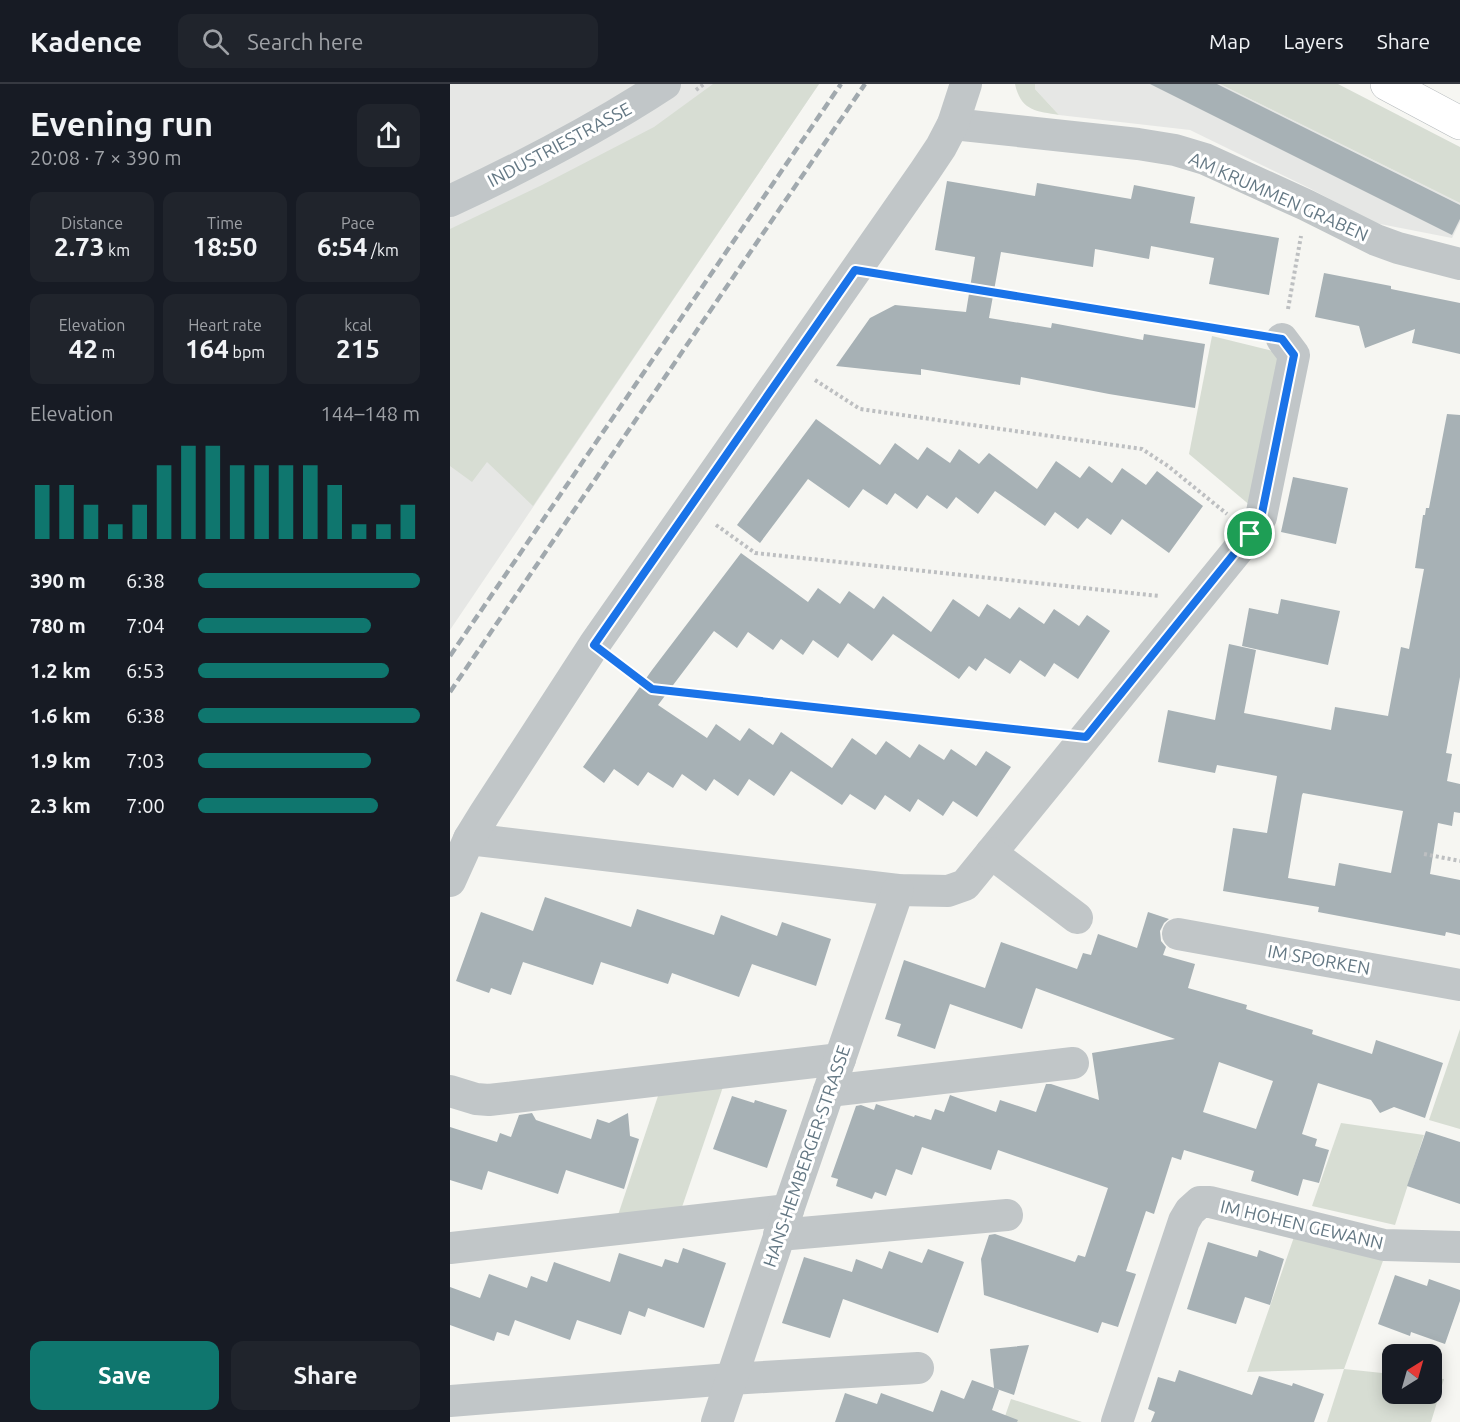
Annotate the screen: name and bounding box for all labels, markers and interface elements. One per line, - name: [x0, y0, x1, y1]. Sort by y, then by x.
- search box: [178, 14, 598, 68]
- icon: search: [199, 25, 232, 58]
- text: Kadence: [30, 26, 142, 57]
- text: Search here: [247, 29, 364, 54]
- text: Map: [1209, 29, 1250, 53]
- text: Layers: [1283, 29, 1344, 53]
- text: Share: [1377, 29, 1430, 53]
- street label: INDUSTRIESTRASSE: [484, 98, 634, 190]
- button: share: [357, 104, 420, 167]
- text: Evening run: [30, 105, 213, 142]
- text: 20:08 · 7 × 390 m: [30, 146, 182, 169]
- street label: AM KRUMMEN GRABEN: [1186, 147, 1372, 245]
- text: Distance: [61, 214, 123, 232]
- text: Time: [207, 214, 243, 232]
- text: Pace: [341, 214, 375, 232]
- text: 2.73: [54, 232, 104, 261]
- text: 18:50: [192, 232, 258, 261]
- text: 6:54: [317, 232, 367, 261]
- text: km: [104, 241, 130, 259]
- text: /km: [367, 241, 399, 259]
- text: Elevation: [59, 316, 125, 334]
- text: Heart rate: [188, 316, 262, 334]
- text: kcal: [344, 316, 372, 334]
- text: 42: [69, 334, 98, 363]
- text: 164: [185, 334, 229, 363]
- text: 215: [336, 334, 380, 363]
- text: m: [98, 343, 115, 361]
- text: bpm: [229, 343, 265, 361]
- text: Elevation: [30, 402, 113, 425]
- text: 144–148 m: [321, 402, 420, 425]
- pin: [1224, 508, 1275, 559]
- icon: arrive: [1233, 517, 1266, 550]
- text: 390 m: [30, 569, 86, 592]
- text: 6:38: [126, 569, 165, 592]
- text: 780 m: [30, 614, 86, 637]
- text: 7:04: [126, 614, 165, 637]
- text: 1.2 km: [30, 659, 91, 682]
- text: 6:53: [126, 659, 165, 682]
- text: 1.6 km: [30, 704, 91, 727]
- text: 6:38: [126, 704, 165, 727]
- text: 1.9 km: [30, 749, 91, 772]
- text: 7:03: [126, 749, 165, 772]
- text: 2.3 km: [30, 794, 91, 817]
- text: 7:00: [126, 794, 165, 817]
- street label: IM SPORKEN: [1266, 940, 1372, 978]
- street label: HANS-HEMBERGER-STRASSE: [759, 1042, 853, 1270]
- street label: IM HOHEN GEWANN: [1219, 1196, 1385, 1252]
- button: Save: [30, 1341, 219, 1410]
- button: Share: [231, 1341, 420, 1410]
- north arrow: [1382, 1344, 1442, 1404]
- map controls: [1382, 1344, 1442, 1404]

